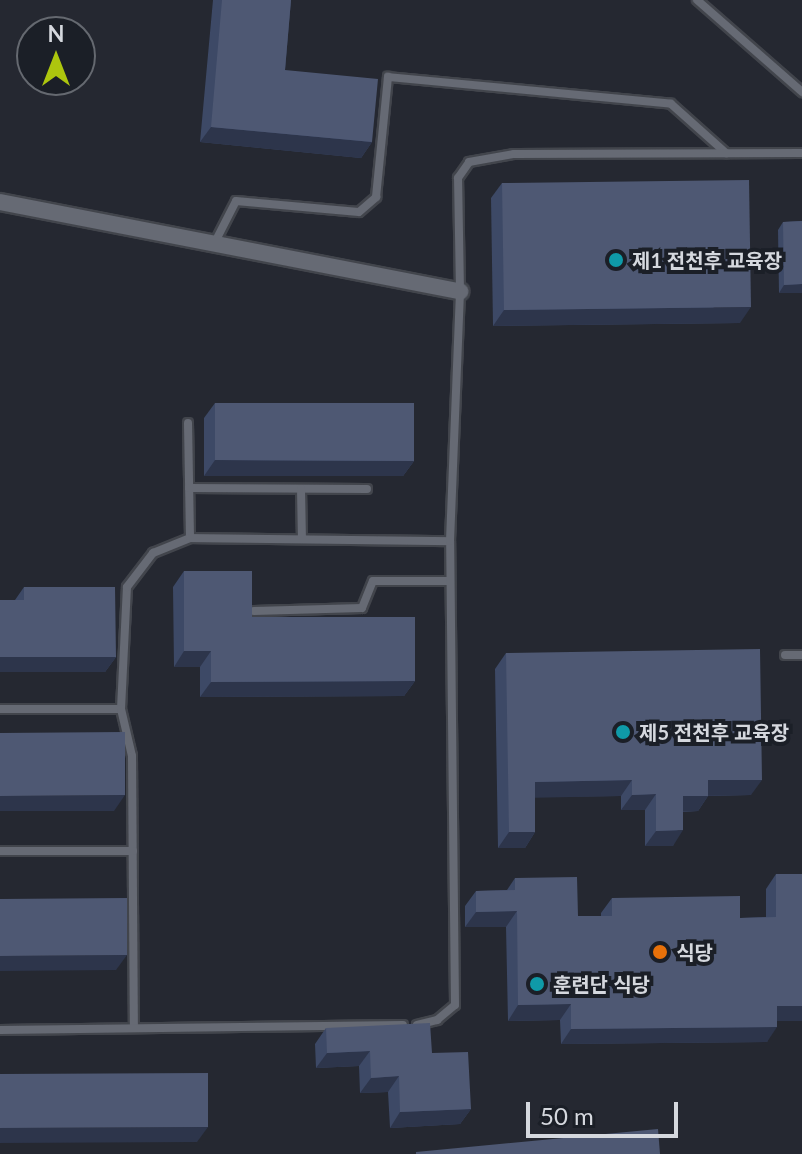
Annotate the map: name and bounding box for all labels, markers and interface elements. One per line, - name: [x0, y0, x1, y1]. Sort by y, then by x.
- north arrow: [16, 16, 96, 96]
- text: N: [48, 20, 64, 47]
- place label: 제1 전천후 교육장: [632, 248, 782, 272]
- marker: 제1 전천후 교육장: [607, 251, 625, 269]
- place label: 제5 전천후 교육장: [639, 720, 789, 744]
- marker: 제5 전천후 교육장: [614, 723, 632, 741]
- place label: 식당: [676, 940, 713, 964]
- marker: 식당: [651, 943, 669, 961]
- place label: 훈련단 식당: [553, 972, 650, 996]
- marker: 훈련단 식당: [528, 975, 546, 993]
- scale bar: [530, 1086, 682, 1136]
- text: 50 m: [540, 1101, 594, 1130]

